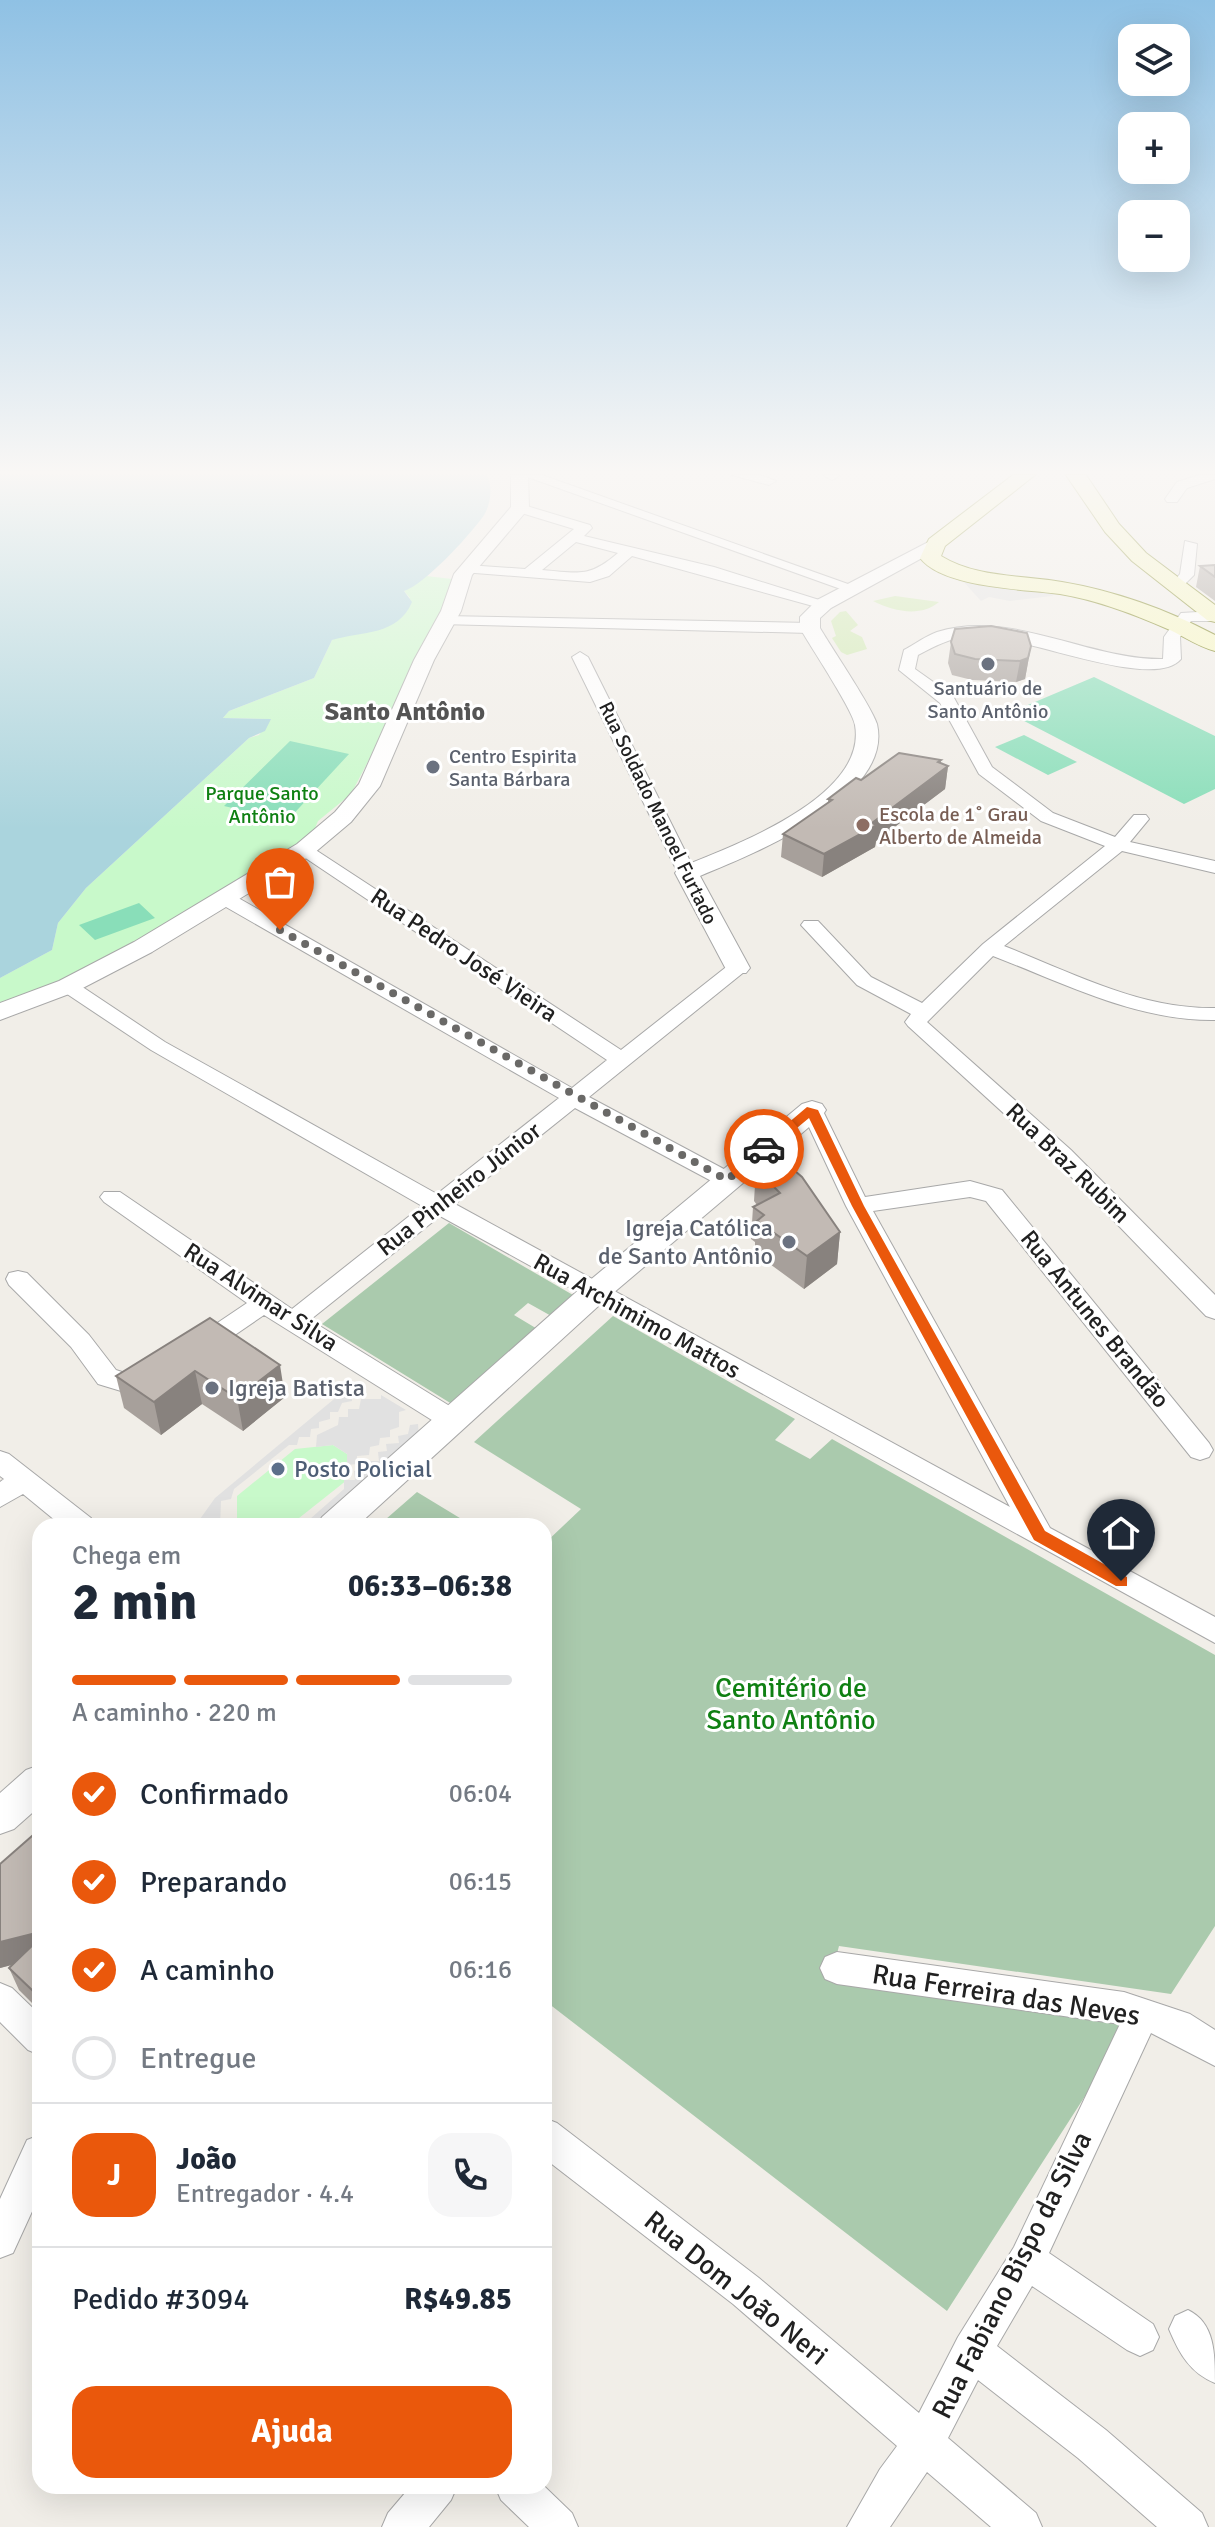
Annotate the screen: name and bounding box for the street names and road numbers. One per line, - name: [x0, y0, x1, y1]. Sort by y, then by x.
- street label: Rua Soldado Manoel Furtado: [593, 697, 723, 929]
- street label: Rua Pedro José Vieira: [365, 881, 563, 1029]
- street label: Rua Braz Rubim: [1000, 1096, 1136, 1230]
- street label: Rua Pinheiro Júnior: [371, 1115, 547, 1262]
- street label: Rua Antunes Brandão: [1014, 1224, 1176, 1414]
- street label: Rua Alvimar Silva: [178, 1236, 344, 1358]
- street label: Rua Archimimo Mattos: [528, 1247, 746, 1385]
- street label: Rua Ferreira das Neves: [870, 1957, 1142, 2033]
- street label: Rua Fabiano Bispo da Silva: [925, 2126, 1099, 2424]
- street label: Rua Dom João Neri: [637, 2204, 835, 2372]

